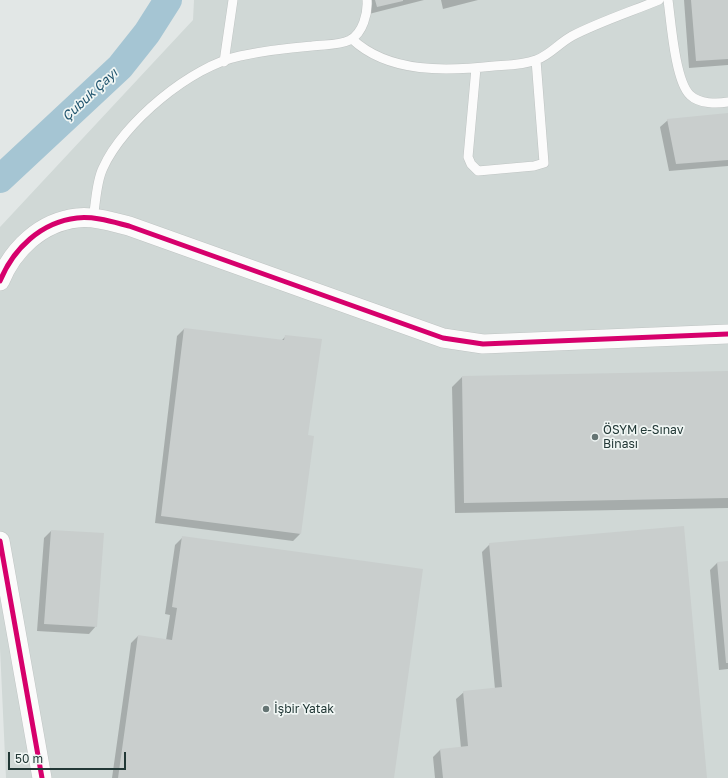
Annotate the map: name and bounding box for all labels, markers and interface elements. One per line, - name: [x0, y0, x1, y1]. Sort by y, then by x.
- water label: Çubuk Çayı: [59, 65, 121, 125]
- place label: ÖSYM e-Sınav Binası: [603, 423, 683, 451]
- marker: ÖSYM e-Sınav Binası: [590, 432, 600, 442]
- place label: İşbir Yatak: [274, 702, 334, 716]
- marker: İşbir Yatak: [261, 704, 271, 714]
- scale bar: [10, 744, 128, 770]
- text: 50 m: [15, 751, 43, 766]

